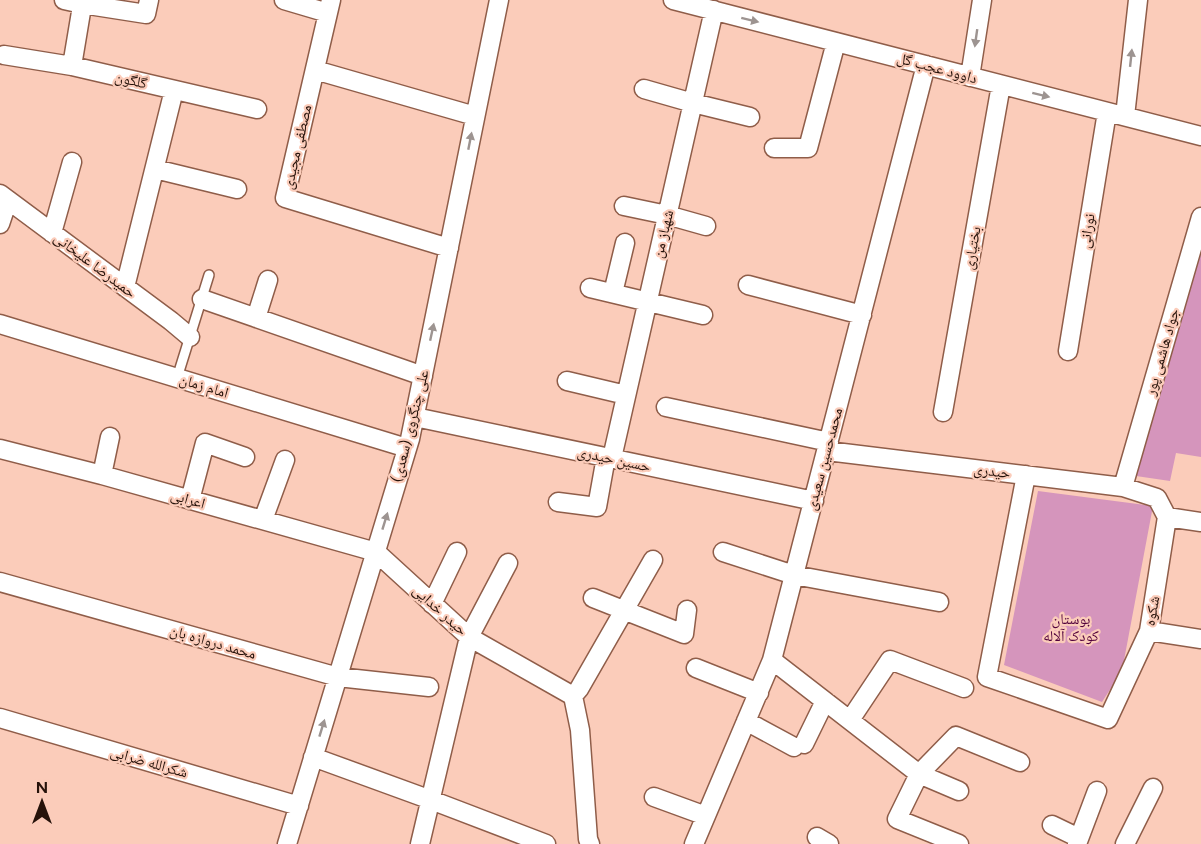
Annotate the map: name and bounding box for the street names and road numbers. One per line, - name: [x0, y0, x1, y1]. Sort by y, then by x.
- street label: داوود عجب گل: [895, 49, 979, 88]
- street label: گلگون: [113, 68, 149, 93]
- street label: مصطفی مجیدی: [279, 103, 316, 191]
- street label: شهباز من: [649, 208, 678, 260]
- street label: نورانی: [1075, 212, 1100, 250]
- street label: بختیاری: [959, 225, 986, 271]
- street label: حمیدرضا علیخانی: [50, 228, 140, 303]
- street label: جواد هاشمی پور: [1141, 306, 1184, 399]
- street label: علی چنگروی (سعدی): [387, 368, 434, 484]
- street label: امام زمان: [177, 370, 231, 403]
- street label: محمدحسین سعیدی: [802, 406, 847, 512]
- street label: حسین حیدری: [575, 442, 653, 477]
- street label: حیدری: [972, 460, 1012, 483]
- street label: اعرابی: [168, 485, 207, 513]
- street label: حیدر خدایی: [408, 581, 471, 640]
- street label: شکوه: [1141, 595, 1163, 627]
- street label: محمد دروازه بان: [168, 621, 258, 664]
- street label: شکرالله ضرابی: [108, 742, 190, 783]

